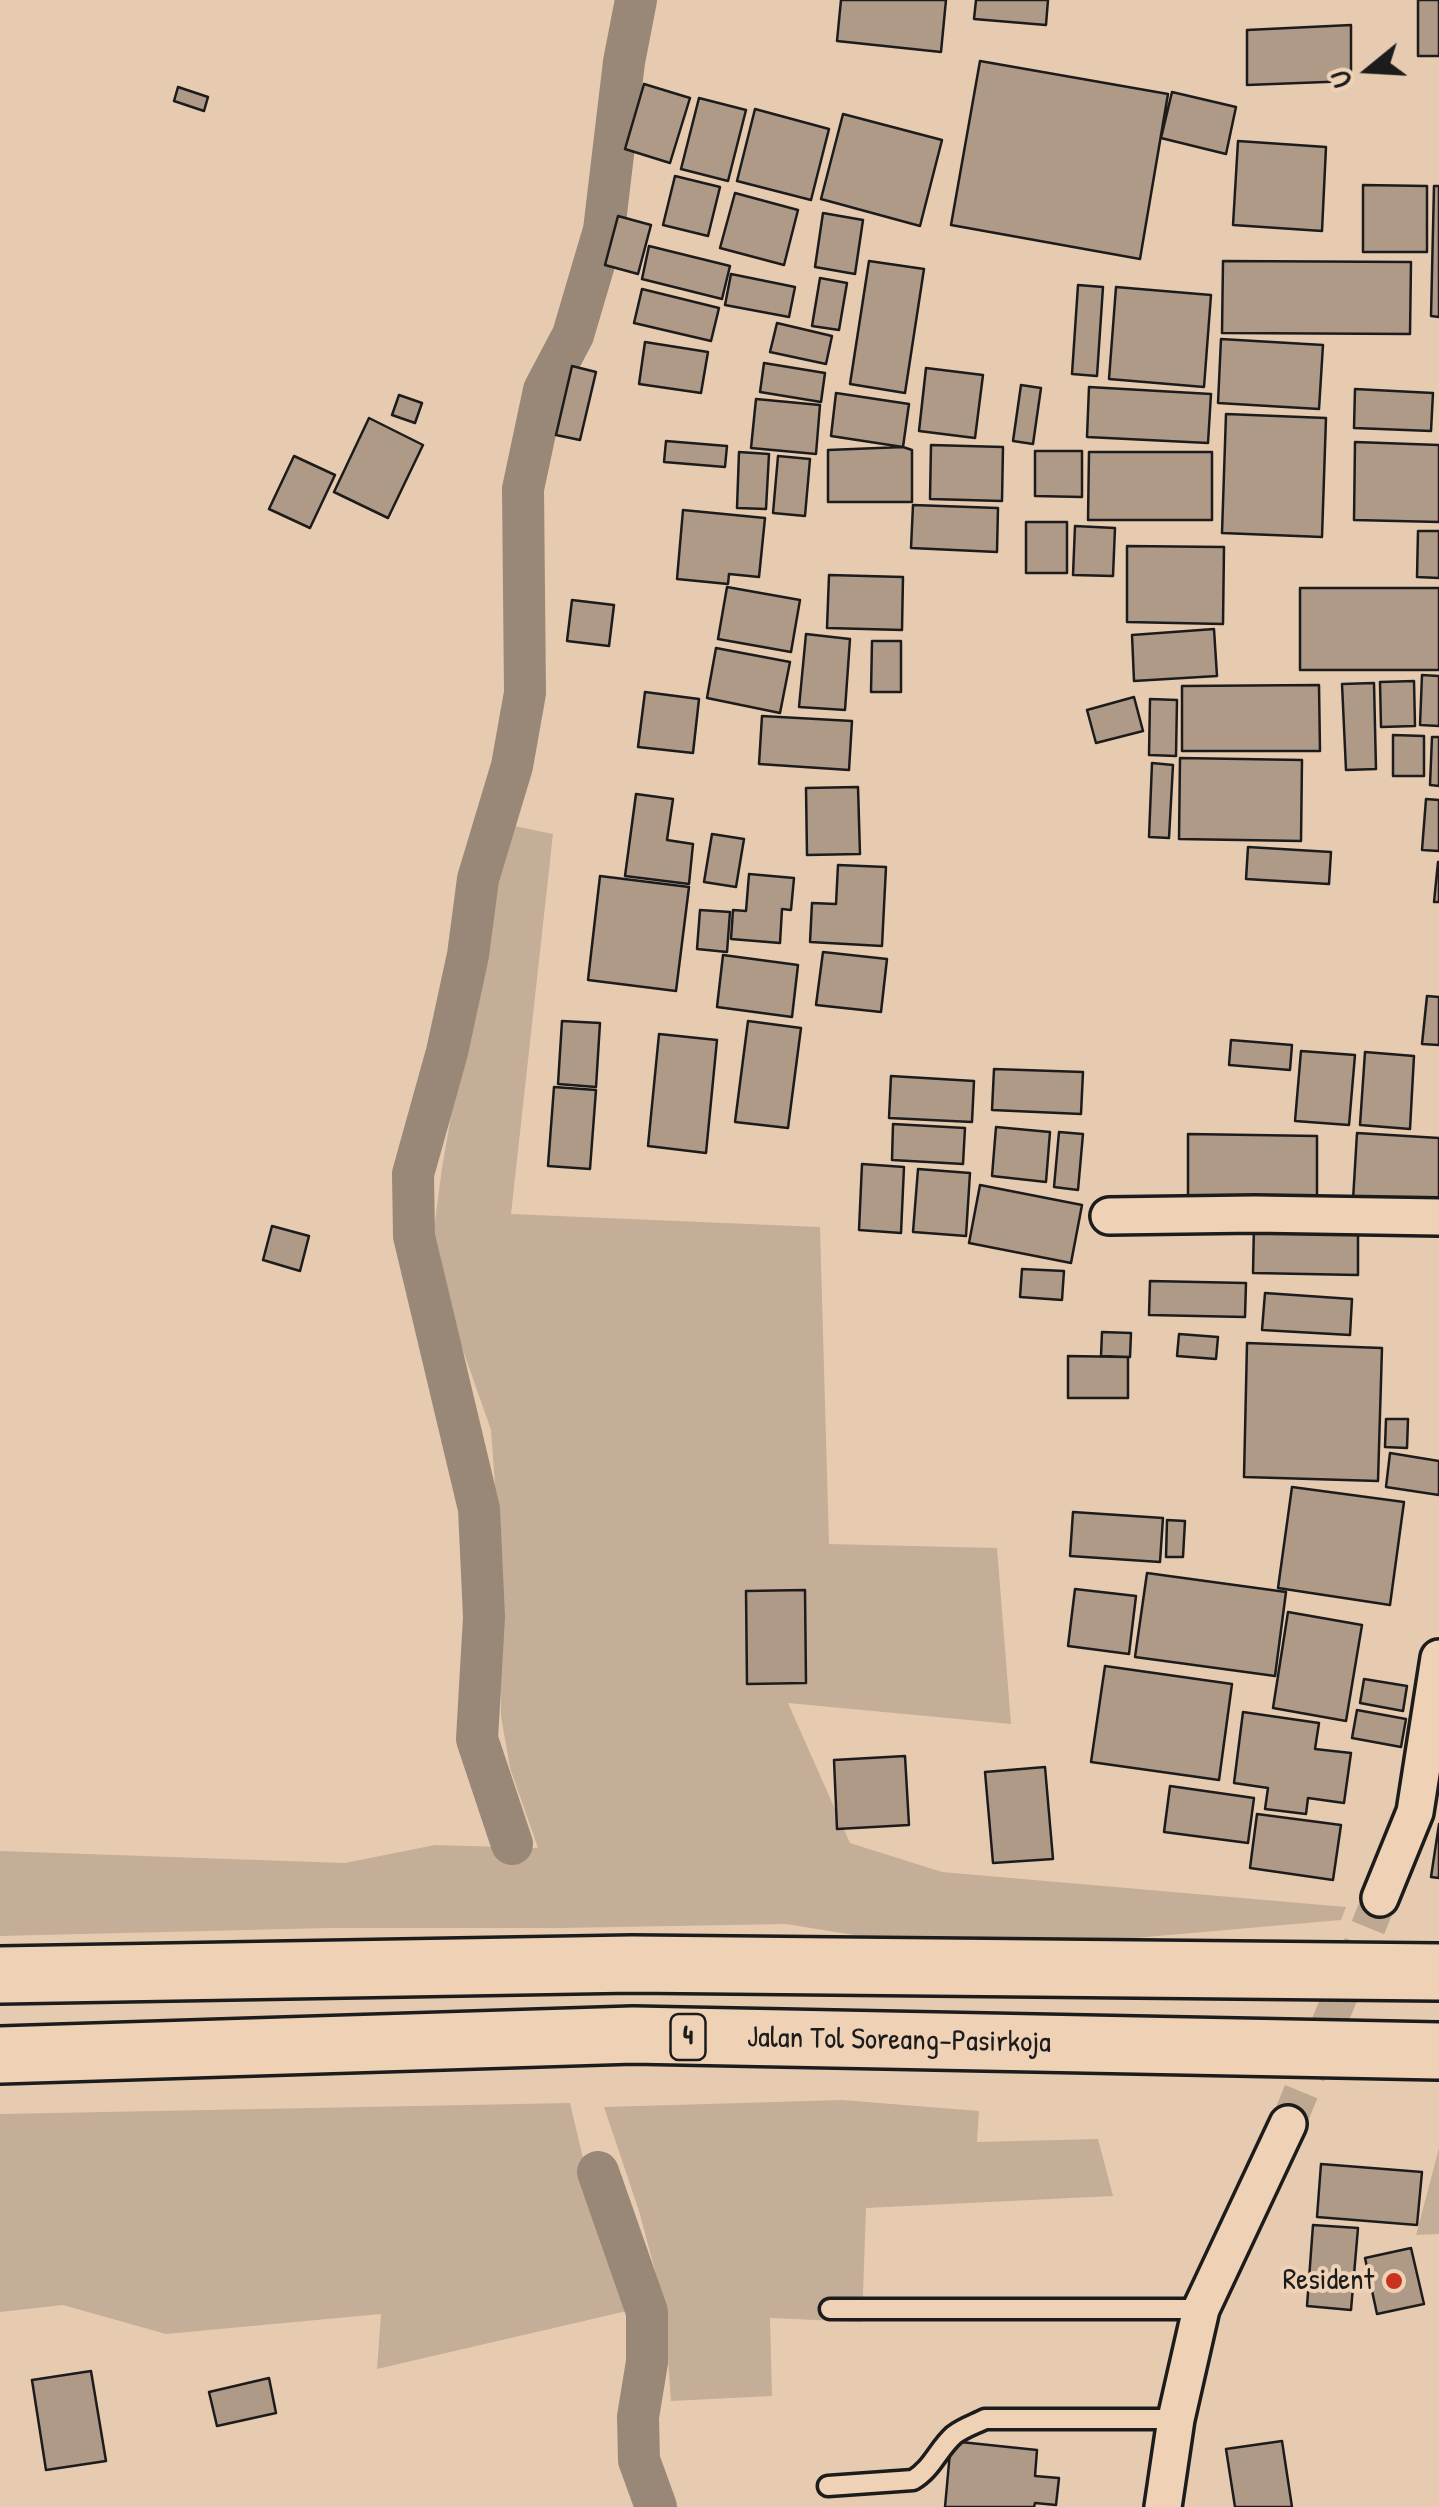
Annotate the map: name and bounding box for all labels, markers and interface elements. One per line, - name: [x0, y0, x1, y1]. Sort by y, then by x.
- north arrow: [1319, 20, 1419, 120]
- text: U: [1320, 66, 1361, 92]
- road number: 4: [670, 2014, 706, 2060]
- street label: Jalan Tol Soreang–Pasirkoja: [747, 2020, 1051, 2062]
- place label: Resident: [1283, 2263, 1374, 2299]
- marker: Resident: [1383, 2270, 1405, 2292]

